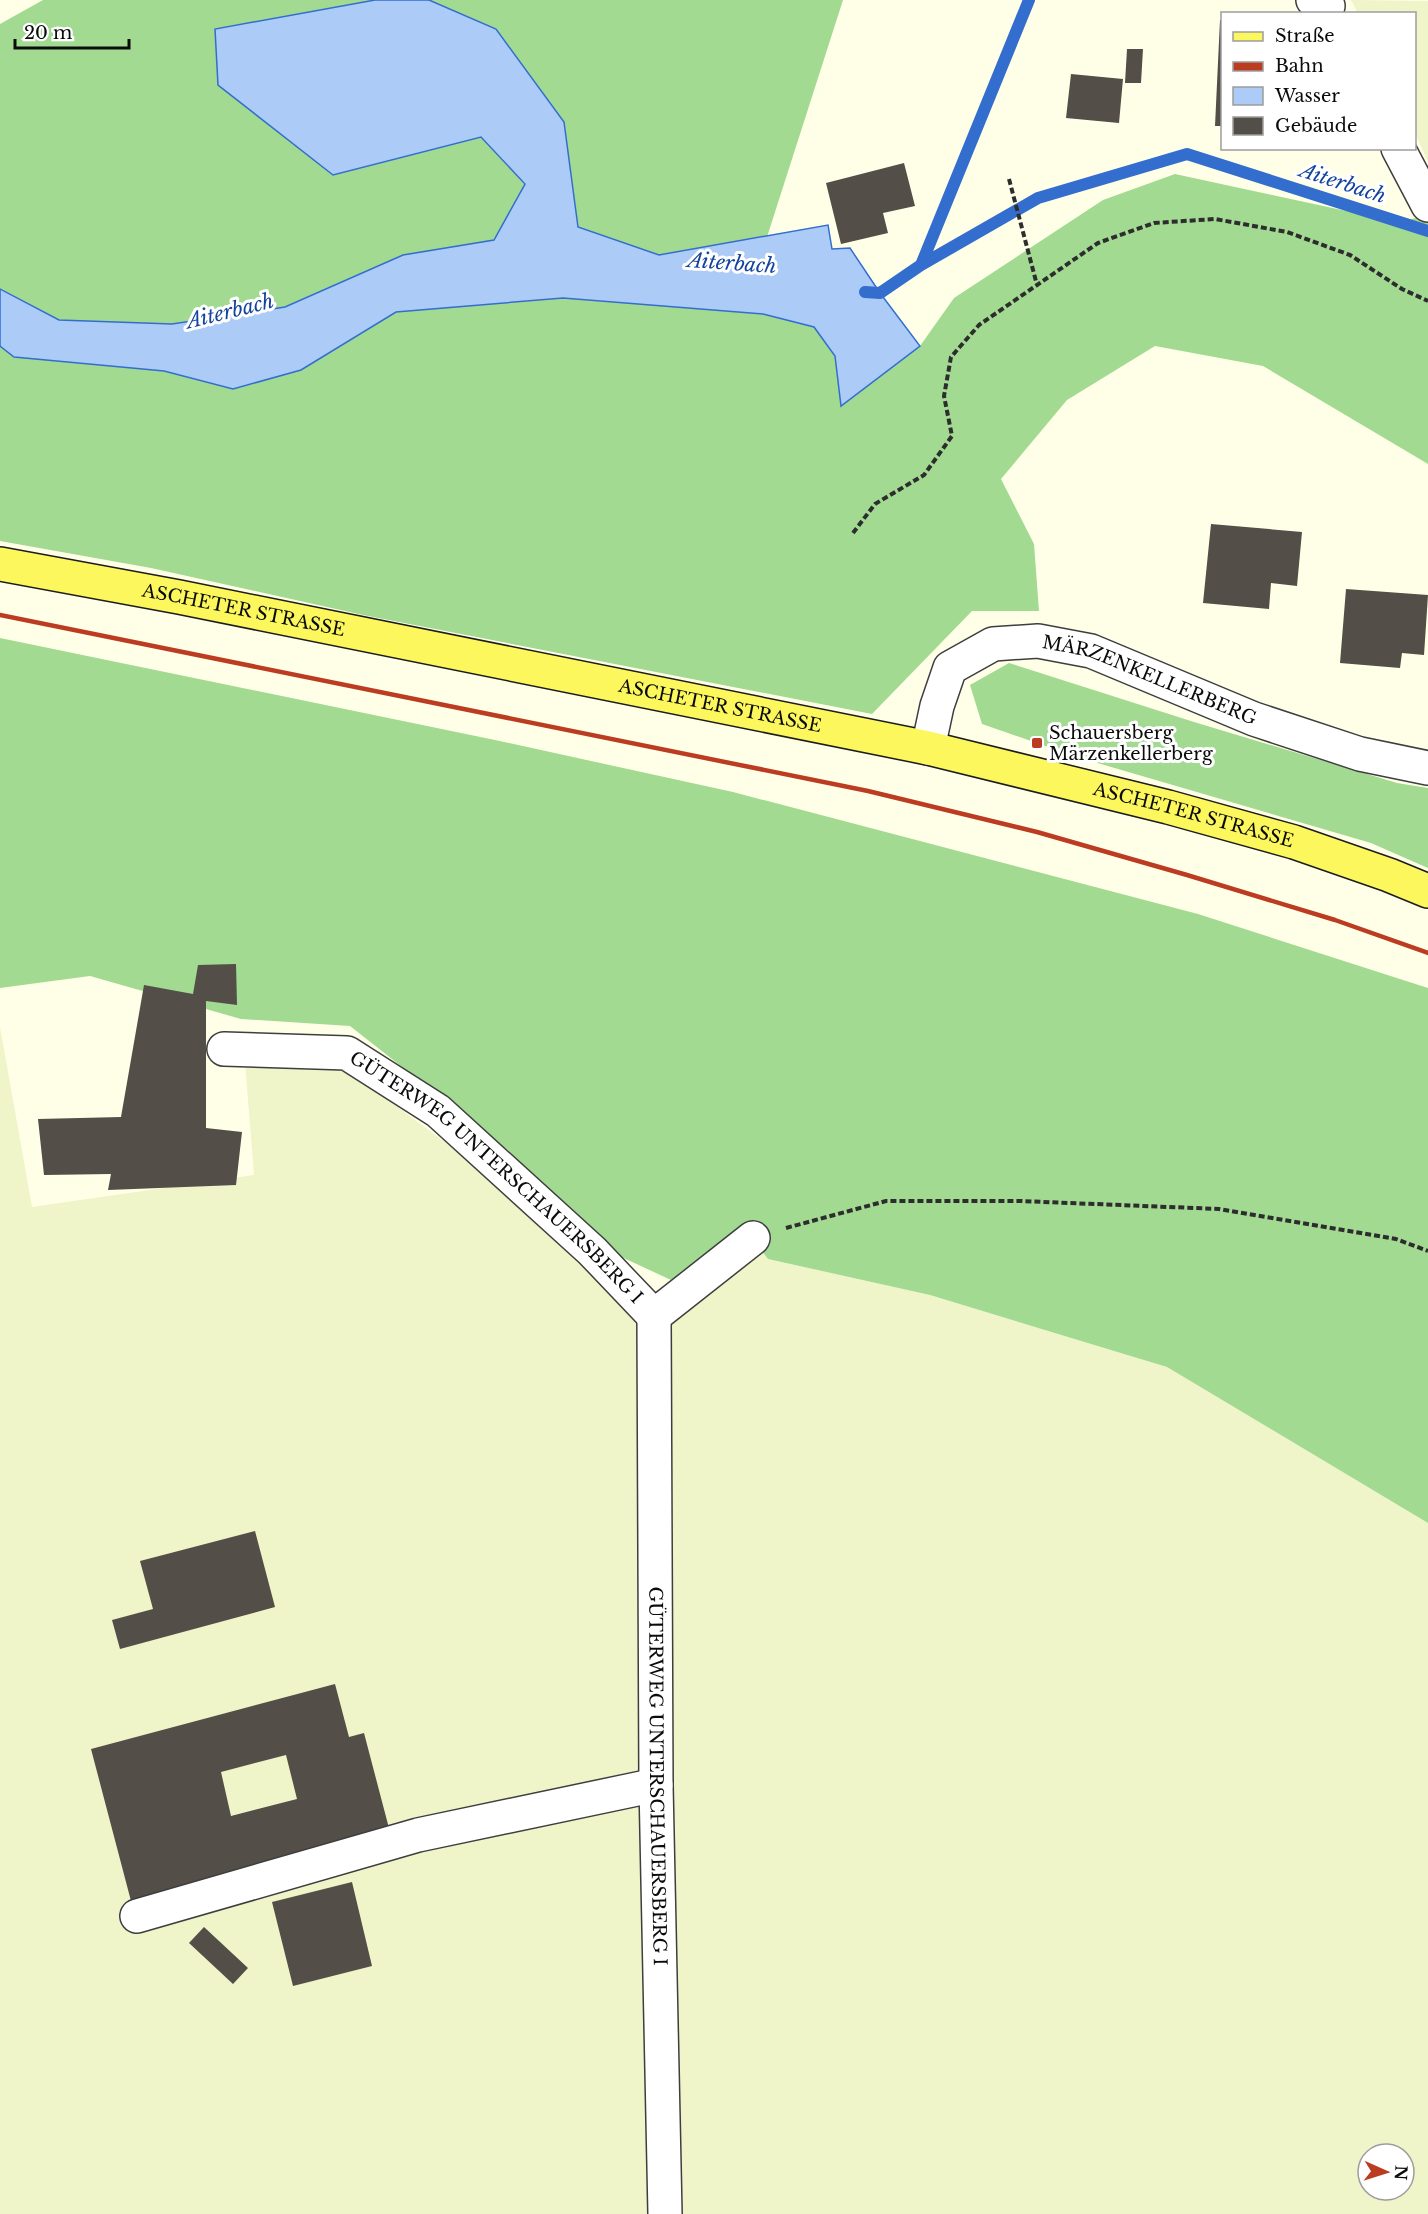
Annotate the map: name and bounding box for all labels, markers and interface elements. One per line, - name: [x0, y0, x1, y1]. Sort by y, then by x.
- scale bar: [15, 12, 129, 50]
- legend: [1221, 12, 1416, 150]
- text: 20 m: [24, 22, 72, 44]
- text: Straße: [1275, 25, 1335, 47]
- text: Bahn: [1275, 55, 1324, 77]
- text: Wasser: [1274, 85, 1340, 107]
- text: Gebäude: [1275, 115, 1357, 137]
- water label: Aiterbach: [1294, 157, 1389, 208]
- water label: Aiterbach: [684, 248, 777, 278]
- water label: Aiterbach: [181, 289, 276, 334]
- street label: ASCHETER STRASSE: [139, 579, 347, 641]
- street label: MÄRZENKELLERBERG: [1040, 631, 1260, 730]
- street label: ASCHETER STRASSE: [616, 675, 823, 737]
- place label: Schauersberg Märzenkellerberg: [1049, 722, 1213, 765]
- marker: Schauersberg Märzenkellerberg: [1030, 736, 1044, 750]
- street label: ASCHETER STRASSE: [1090, 778, 1296, 852]
- street label: GÜTERWEG UNTERSCHAUERSBERG I: [346, 1047, 647, 1308]
- street label: GÜTERWEG UNTERSCHAUERSBERG I: [644, 1586, 671, 1966]
- north arrow: [1356, 2142, 1416, 2202]
- text: N: [1391, 2165, 1411, 2181]

